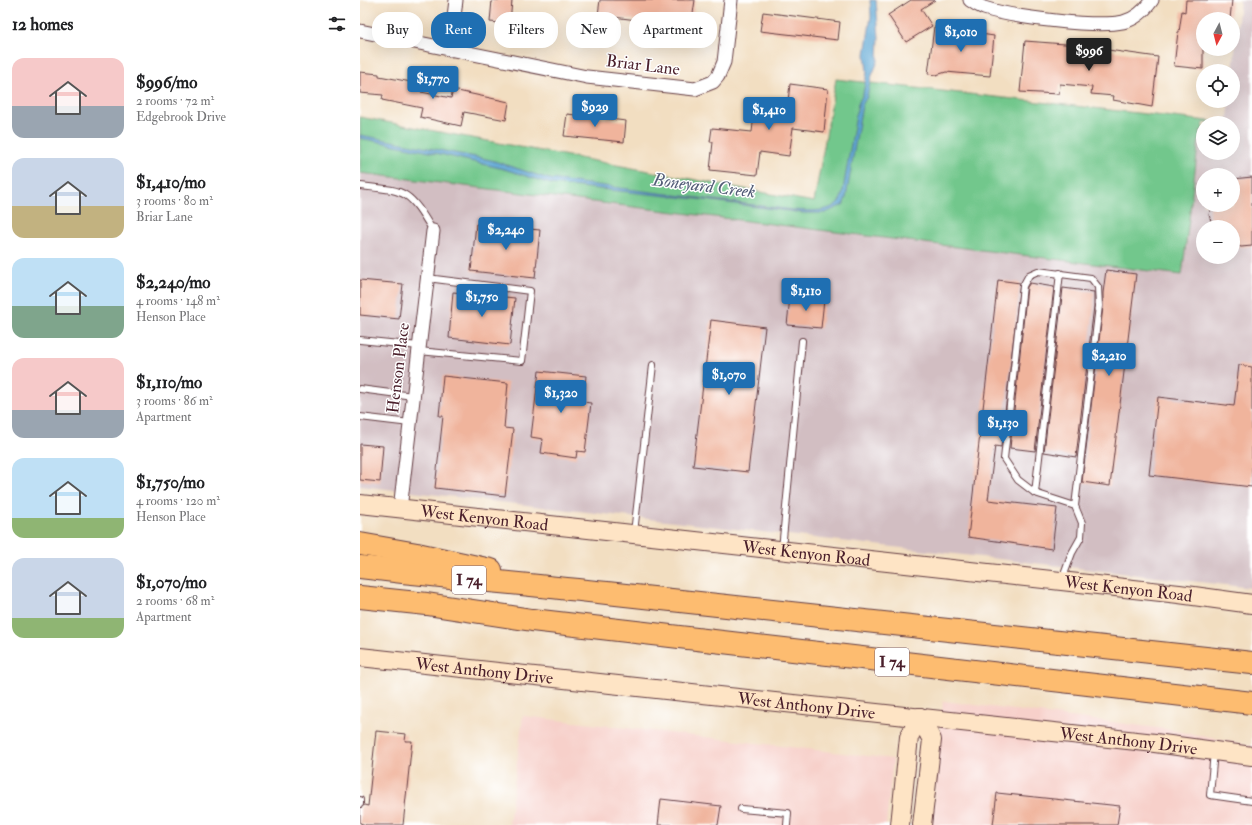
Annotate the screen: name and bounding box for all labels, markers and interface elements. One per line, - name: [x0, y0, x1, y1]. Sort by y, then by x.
- chip: Buy: [372, 12, 423, 48]
- chip: Rent: [431, 12, 486, 48]
- chip: Filters: [494, 12, 558, 48]
- chip: New: [566, 12, 621, 48]
- chip: Apartment: [629, 12, 717, 48]
- north arrow: [1196, 12, 1240, 56]
- map controls: [1196, 12, 1240, 264]
- icon: filters: [326, 13, 348, 35]
- text: 12 homes: [12, 14, 73, 35]
- pin: $1,010: [928, 19, 994, 53]
- text: $1,010: [945, 24, 977, 40]
- pin: $996: [1065, 38, 1113, 72]
- text: $996: [1075, 43, 1103, 59]
- street label: Briar Lane: [605, 50, 681, 80]
- button: locate: [1196, 64, 1240, 108]
- pin: $1,770: [400, 66, 466, 100]
- text: $1,770: [416, 71, 450, 87]
- text: $996/mo: [136, 72, 197, 93]
- icon: home: [44, 74, 92, 122]
- text: 2 rooms · 72 m²: [136, 93, 214, 109]
- pin: $929: [571, 94, 619, 128]
- pin: $1,410: [736, 97, 802, 131]
- text: $929: [581, 99, 609, 115]
- text: $1,410: [752, 102, 786, 118]
- text: Edgebrook Drive: [136, 109, 226, 125]
- button: layers: [1196, 116, 1240, 160]
- water label: Boneyard Creek: [650, 168, 757, 204]
- button: +: [1196, 168, 1240, 212]
- text: $1,410/mo: [136, 172, 206, 193]
- icon: home: [44, 174, 92, 222]
- text: 3 rooms · 80 m²: [136, 193, 213, 209]
- text: Briar Lane: [136, 209, 193, 225]
- pin: $2,240: [473, 217, 539, 251]
- button: −: [1196, 220, 1240, 264]
- text: $2,240: [487, 222, 525, 238]
- text: $2,240/mo: [136, 272, 211, 293]
- icon: home: [44, 274, 92, 322]
- pin: $1,110: [773, 278, 839, 312]
- text: $1,110: [791, 283, 821, 299]
- pin: $1,750: [449, 284, 515, 318]
- text: $1,750: [466, 289, 498, 305]
- text: 4 rooms · 148 m²: [136, 293, 220, 309]
- text: Henson Place: [136, 309, 206, 325]
- street label: Henson Place: [382, 321, 414, 415]
- pin: $2,210: [1076, 343, 1142, 377]
- text: $2,210: [1092, 348, 1126, 364]
- pin: $1,070: [696, 362, 762, 396]
- text: $1,070: [712, 367, 746, 383]
- text: $1,110/mo: [136, 372, 202, 393]
- icon: home: [44, 374, 92, 422]
- pin: $1,320: [528, 380, 594, 414]
- text: $1,320: [544, 385, 578, 401]
- text: 3 rooms · 86 m²: [136, 393, 213, 409]
- text: Apartment: [136, 409, 192, 425]
- pin: $1,130: [970, 410, 1036, 444]
- text: $1,130: [987, 415, 1019, 431]
- text: $1,750/mo: [136, 472, 205, 493]
- icon: home: [44, 474, 92, 522]
- text: 4 rooms · 120 m²: [136, 493, 220, 509]
- street label: West Kenyon Road: [418, 500, 550, 535]
- text: Henson Place: [136, 509, 206, 525]
- street label: West Kenyon Road: [740, 535, 872, 571]
- road number: I 74: [452, 566, 486, 594]
- street label: West Kenyon Road: [1062, 571, 1194, 606]
- text: $1,070/mo: [136, 572, 207, 593]
- icon: home: [44, 574, 92, 622]
- text: 2 rooms · 68 m²: [136, 593, 214, 609]
- text: Apartment: [136, 609, 192, 625]
- road number: I 74: [875, 648, 909, 676]
- street label: West Anthony Drive: [413, 652, 554, 688]
- street label: West Anthony Drive: [735, 687, 876, 723]
- street label: West Anthony Drive: [1058, 722, 1199, 759]

